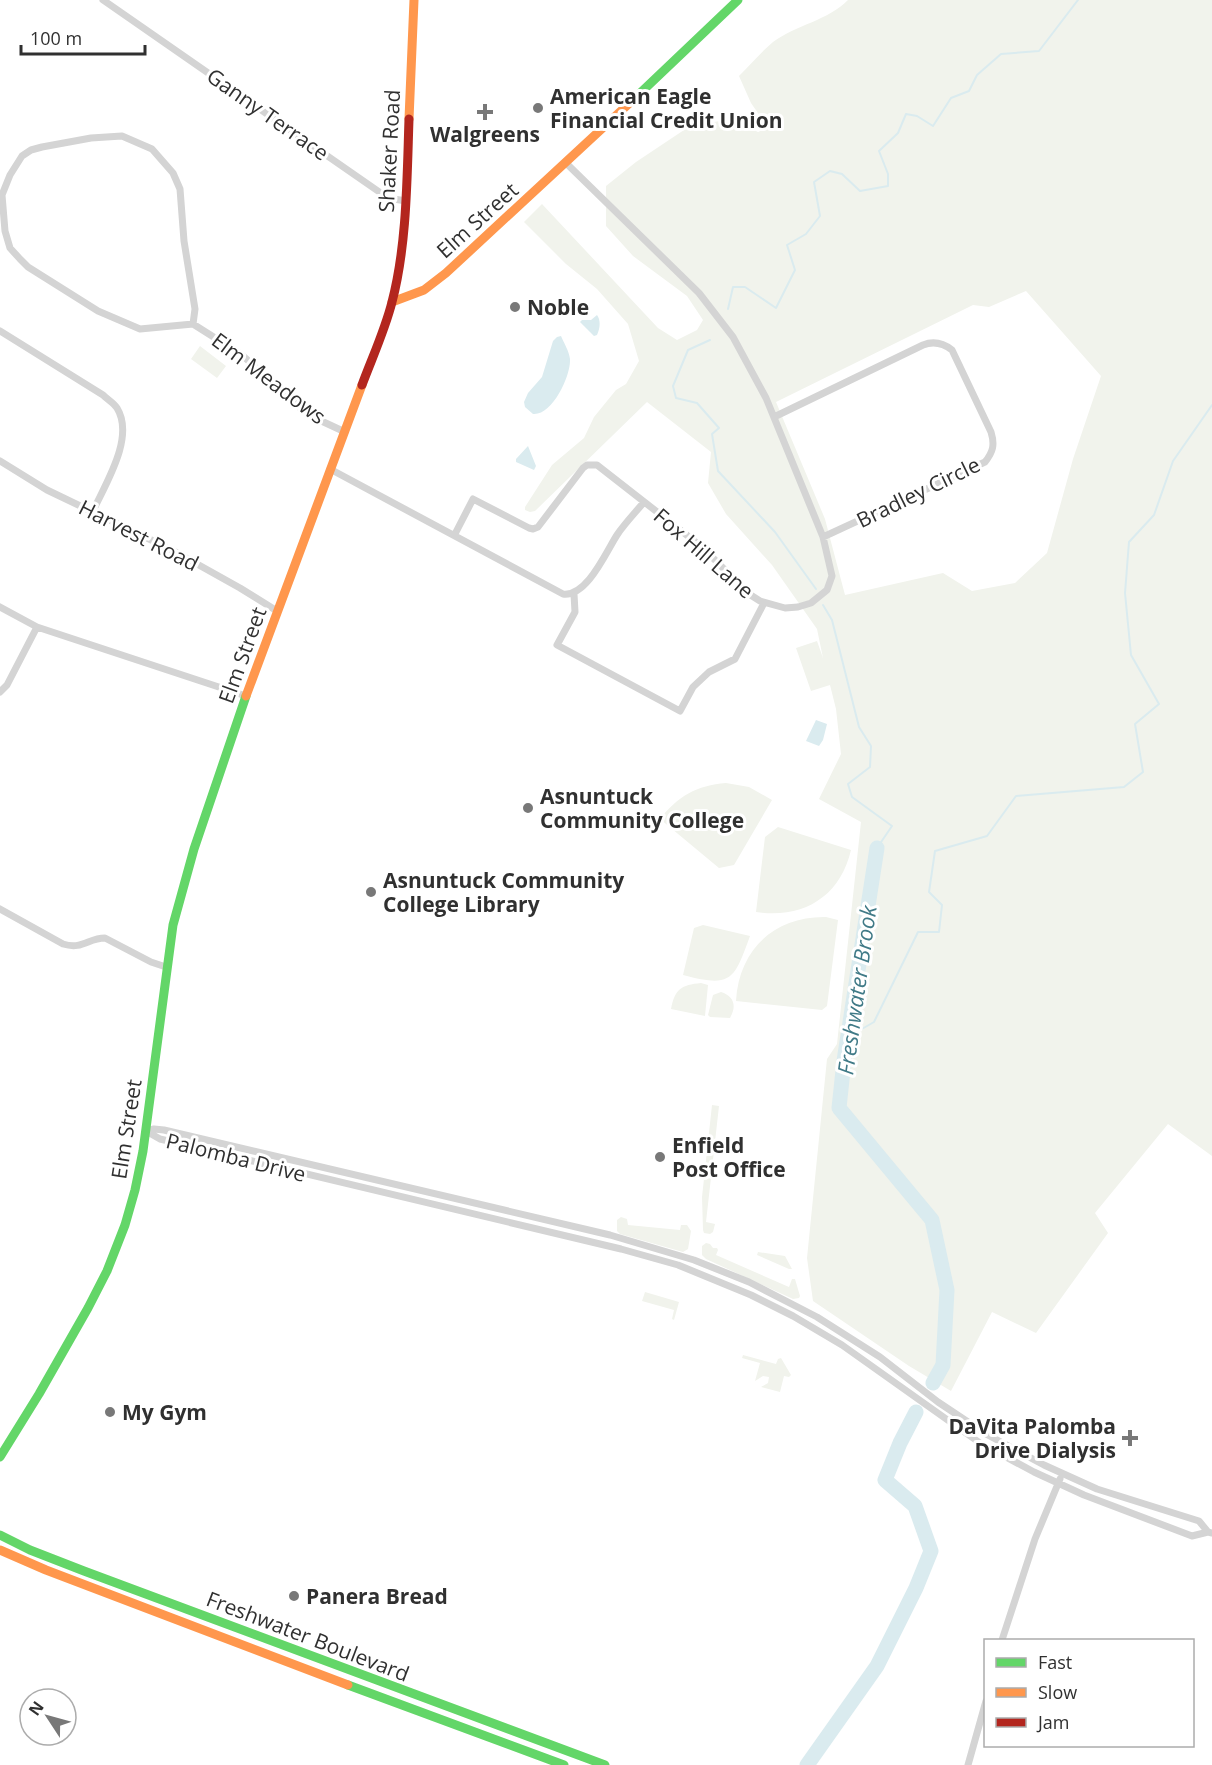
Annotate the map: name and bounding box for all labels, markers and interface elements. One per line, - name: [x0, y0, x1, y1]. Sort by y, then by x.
- scale bar: [21, 18, 146, 56]
- text: 100 m: [30, 26, 82, 50]
- street label: Ganny Terrace: [202, 62, 334, 166]
- place label: American Eagle Financial Credit Union: [550, 82, 782, 134]
- street label: Shaker Road: [372, 89, 406, 213]
- marker: American Eagle Financial Credit Union: [531, 101, 545, 115]
- marker: Walgreens: [478, 105, 492, 119]
- place label: Walgreens: [430, 120, 540, 148]
- street label: Elm Street: [430, 176, 524, 264]
- place label: Noble: [527, 293, 589, 321]
- marker: Noble: [508, 300, 522, 314]
- street label: Elm Meadows: [206, 326, 332, 430]
- street label: Bradley Circle: [852, 450, 984, 534]
- street label: Harvest Road: [74, 493, 204, 577]
- street label: Fox Hill Lane: [648, 502, 760, 604]
- street label: Elm Street: [212, 603, 272, 707]
- place label: Asnuntuck Community College: [540, 782, 744, 834]
- marker: Asnuntuck Community College: [521, 801, 535, 815]
- place label: Asnuntuck Community College Library: [383, 866, 624, 918]
- marker: Asnuntuck Community College Library: [364, 885, 378, 899]
- water label: Freshwater Brook: [829, 902, 883, 1077]
- street label: Elm Street: [104, 1077, 148, 1181]
- street label: Palomba Drive: [163, 1126, 309, 1188]
- place label: Enfield Post Office: [672, 1131, 786, 1183]
- marker: Enfield Post Office: [653, 1150, 667, 1164]
- place label: My Gym: [122, 1398, 207, 1426]
- marker: My Gym: [103, 1405, 117, 1419]
- place label: DaVita Palomba Drive Dialysis: [949, 1412, 1116, 1464]
- marker: DaVita Palomba Drive Dialysis: [1121, 1429, 1139, 1447]
- place label: Panera Bread: [306, 1582, 448, 1610]
- street label: Freshwater Boulevard: [203, 1584, 413, 1688]
- marker: Panera Bread: [287, 1589, 301, 1603]
- legend: [984, 1639, 1194, 1747]
- text: Fast: [1038, 1650, 1072, 1674]
- text: Slow: [1038, 1680, 1077, 1704]
- north arrow: [18, 1687, 78, 1747]
- text: N: [23, 1696, 49, 1720]
- text: Jam: [1036, 1710, 1070, 1734]

